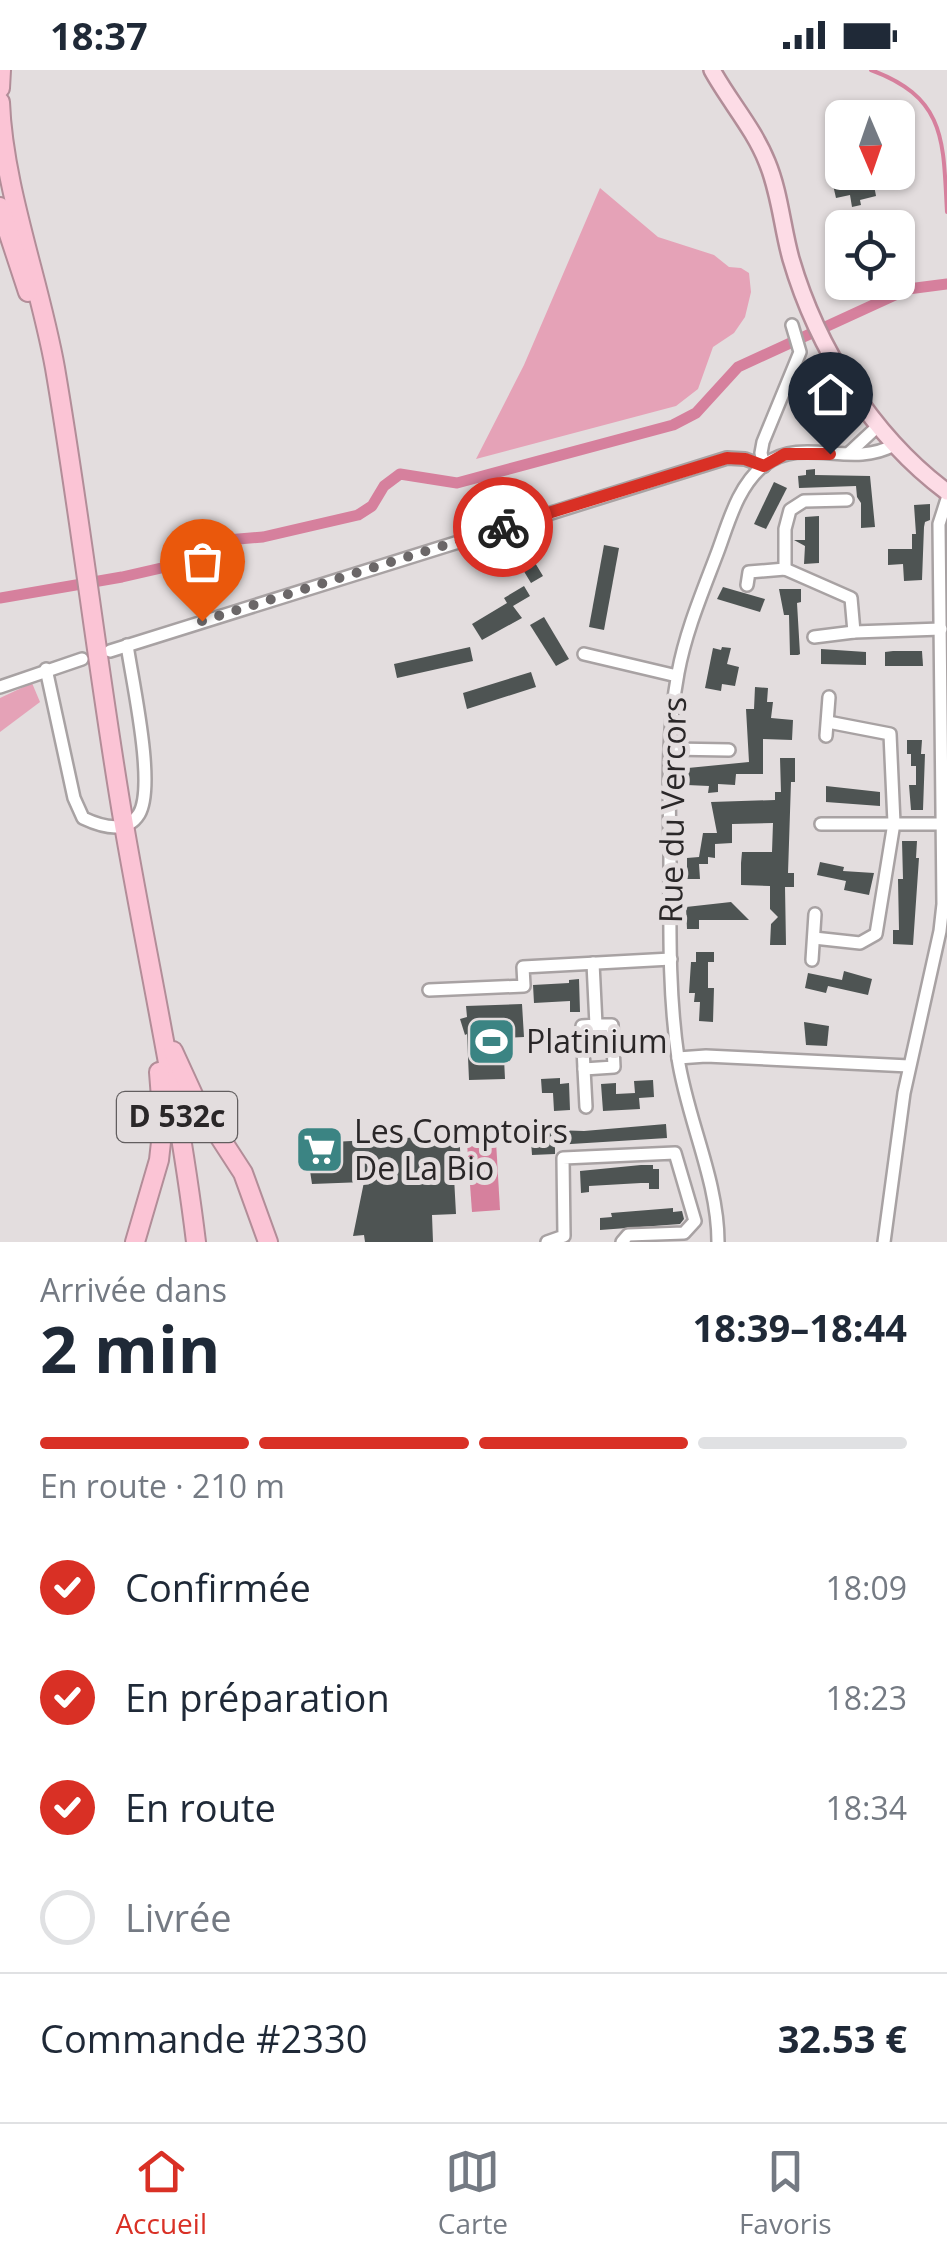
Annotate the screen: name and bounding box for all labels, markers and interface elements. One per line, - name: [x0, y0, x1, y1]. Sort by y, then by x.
- text: 18:37: [50, 9, 148, 61]
- north arrow: [825, 100, 915, 190]
- map controls: [825, 100, 915, 300]
- button: locate: [825, 210, 915, 300]
- pin: [788, 352, 873, 455]
- icon: home: [803, 367, 858, 422]
- courier: [453, 477, 553, 577]
- icon: bike: [476, 500, 531, 555]
- pin: [160, 519, 245, 622]
- icon: bag: [175, 534, 230, 589]
- street label: Rue du Vercors: [648, 697, 695, 923]
- sports icon: Platinium: [465, 1016, 517, 1068]
- place label: Platinium: [526, 1019, 668, 1062]
- road number: D 532c: [117, 1092, 237, 1142]
- place label: Les Comptoirs De La Bio: [354, 1109, 568, 1189]
- supermarket icon: Les Comptoirs De La Bio: [293, 1124, 345, 1176]
- text: Arrivée dans: [40, 1268, 227, 1311]
- text: 18:39–18:44: [693, 1301, 907, 1353]
- text: 2 min: [40, 1304, 220, 1392]
- text: En route · 210 m: [40, 1464, 285, 1507]
- icon: check: [40, 1560, 95, 1615]
- text: Confirmée: [125, 1561, 311, 1613]
- text: 18:09: [825, 1566, 907, 1609]
- icon: check: [40, 1670, 95, 1725]
- text: En préparation: [125, 1671, 390, 1723]
- text: 18:23: [825, 1676, 907, 1719]
- icon: check: [40, 1780, 95, 1835]
- text: En route: [125, 1781, 276, 1833]
- text: 18:34: [825, 1786, 907, 1829]
- text: Livrée: [125, 1891, 232, 1943]
- text: Commande #2330: [40, 2012, 368, 2064]
- text: 32.53 €: [778, 2012, 907, 2064]
- tab: Accueil: [115, 2144, 207, 2242]
- tab: Carte: [438, 2144, 508, 2242]
- tab: Favoris: [739, 2144, 832, 2242]

